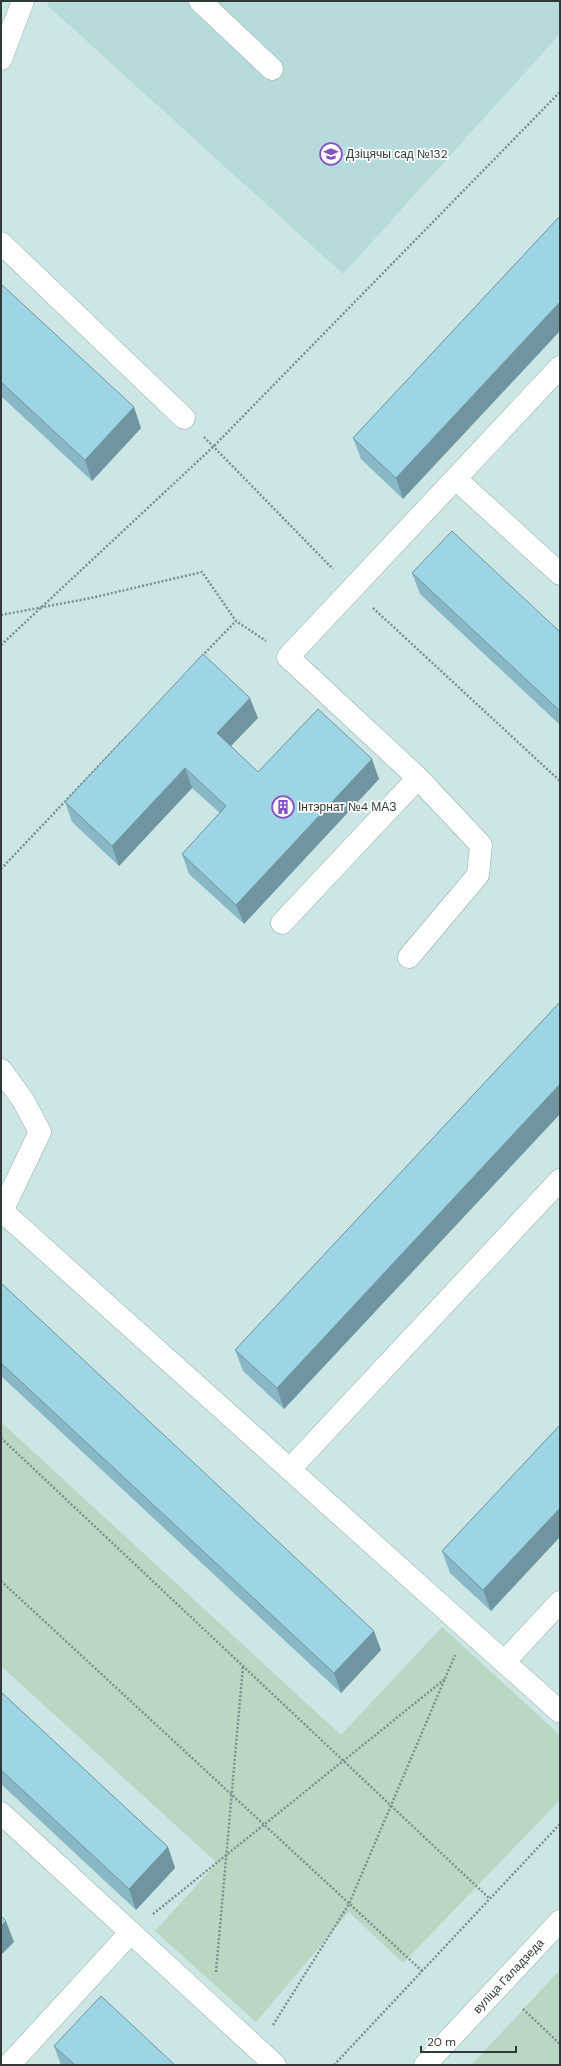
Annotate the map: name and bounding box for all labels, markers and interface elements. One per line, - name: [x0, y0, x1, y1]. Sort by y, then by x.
- school or university icon: Дзіцячы сад №132: [318, 141, 344, 167]
- place label: Дзіцячы сад №132: [346, 146, 448, 162]
- building icon: Інтэрнат №4 МАЗ: [270, 794, 296, 820]
- place label: Інтэрнат №4 МАЗ: [298, 799, 396, 815]
- street label: вуліца Галадзеда: [469, 1935, 548, 2017]
- scale bar: [421, 2028, 516, 2054]
- text: 20 m: [427, 2034, 456, 2050]

